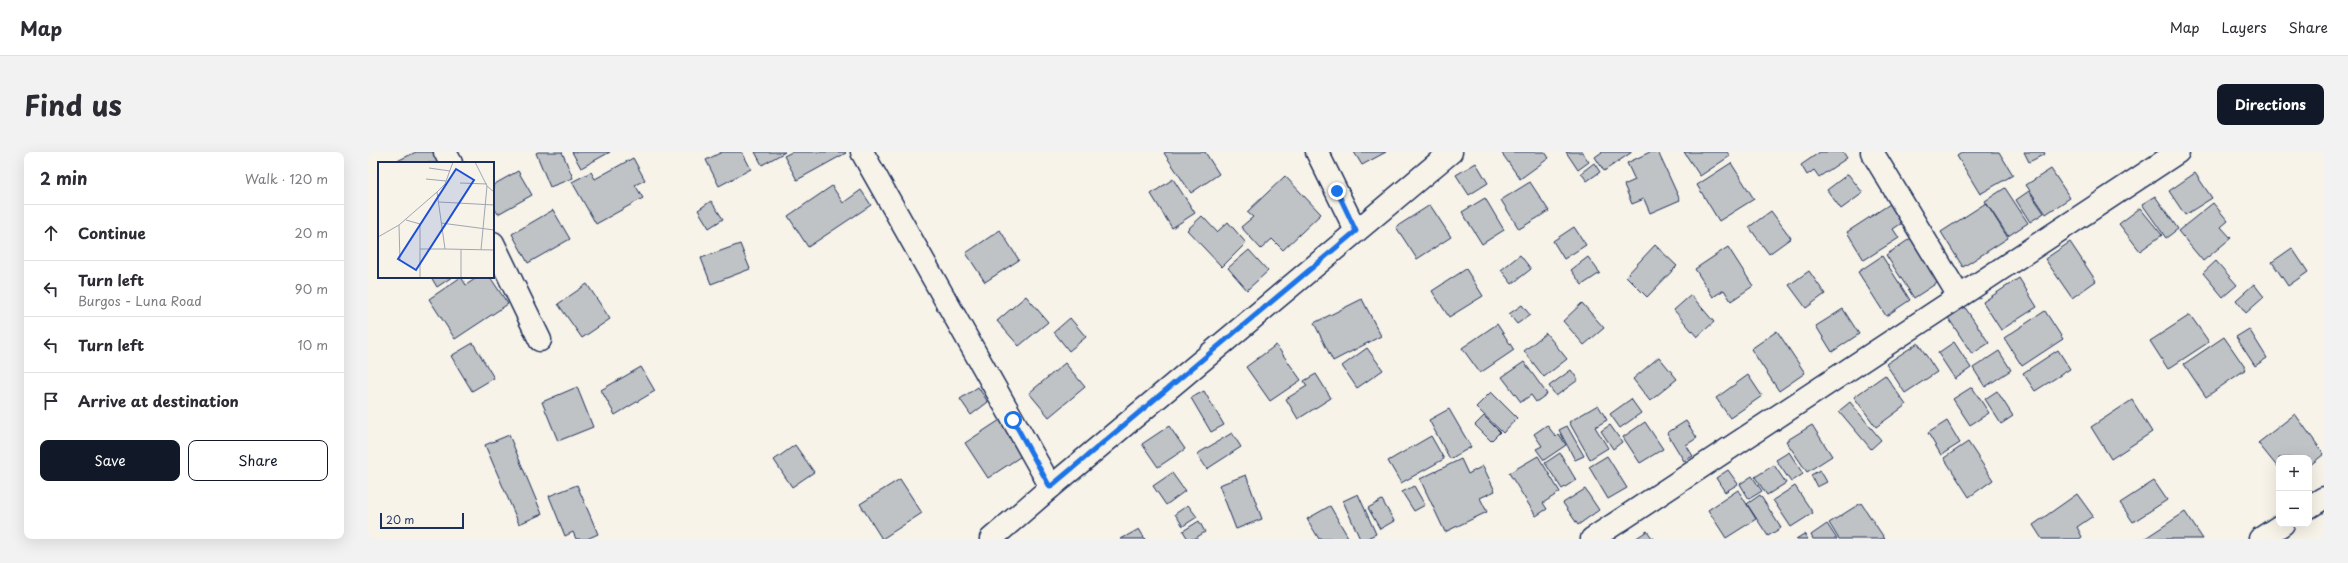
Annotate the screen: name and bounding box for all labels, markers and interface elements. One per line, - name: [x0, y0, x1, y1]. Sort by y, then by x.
- text: Map: [20, 14, 62, 42]
- text: Map: [2170, 17, 2200, 38]
- text: Layers: [2222, 17, 2267, 38]
- text: Share: [2289, 17, 2328, 38]
- text: Find us: [24, 83, 122, 126]
- button: Directions: [2217, 84, 2324, 125]
- inset map: [378, 162, 494, 278]
- text: 2 min: [40, 165, 87, 191]
- text: Walk · 120 m: [245, 169, 328, 188]
- route end: [1328, 182, 1346, 200]
- text: Continue: [78, 221, 146, 244]
- icon: ahead: [40, 222, 62, 244]
- text: 20 m: [294, 223, 328, 242]
- text: Turn left: [78, 268, 144, 291]
- icon: left: [40, 278, 62, 300]
- text: 90 m: [295, 279, 328, 298]
- text: Burgos - Luna Road: [78, 291, 202, 310]
- text: Turn left: [78, 333, 144, 356]
- icon: left: [40, 334, 62, 356]
- text: 10 m: [298, 335, 328, 354]
- text: Arrive at destination: [78, 389, 239, 412]
- icon: arrive: [40, 390, 62, 412]
- route start: [1004, 411, 1022, 429]
- button: Save: [40, 440, 180, 481]
- button: Share: [188, 440, 328, 481]
- map controls: [2276, 455, 2312, 527]
- button: +: [2276, 455, 2312, 491]
- button: −: [2276, 491, 2312, 527]
- scale bar: [380, 511, 464, 530]
- text: 20 m: [386, 511, 414, 528]

